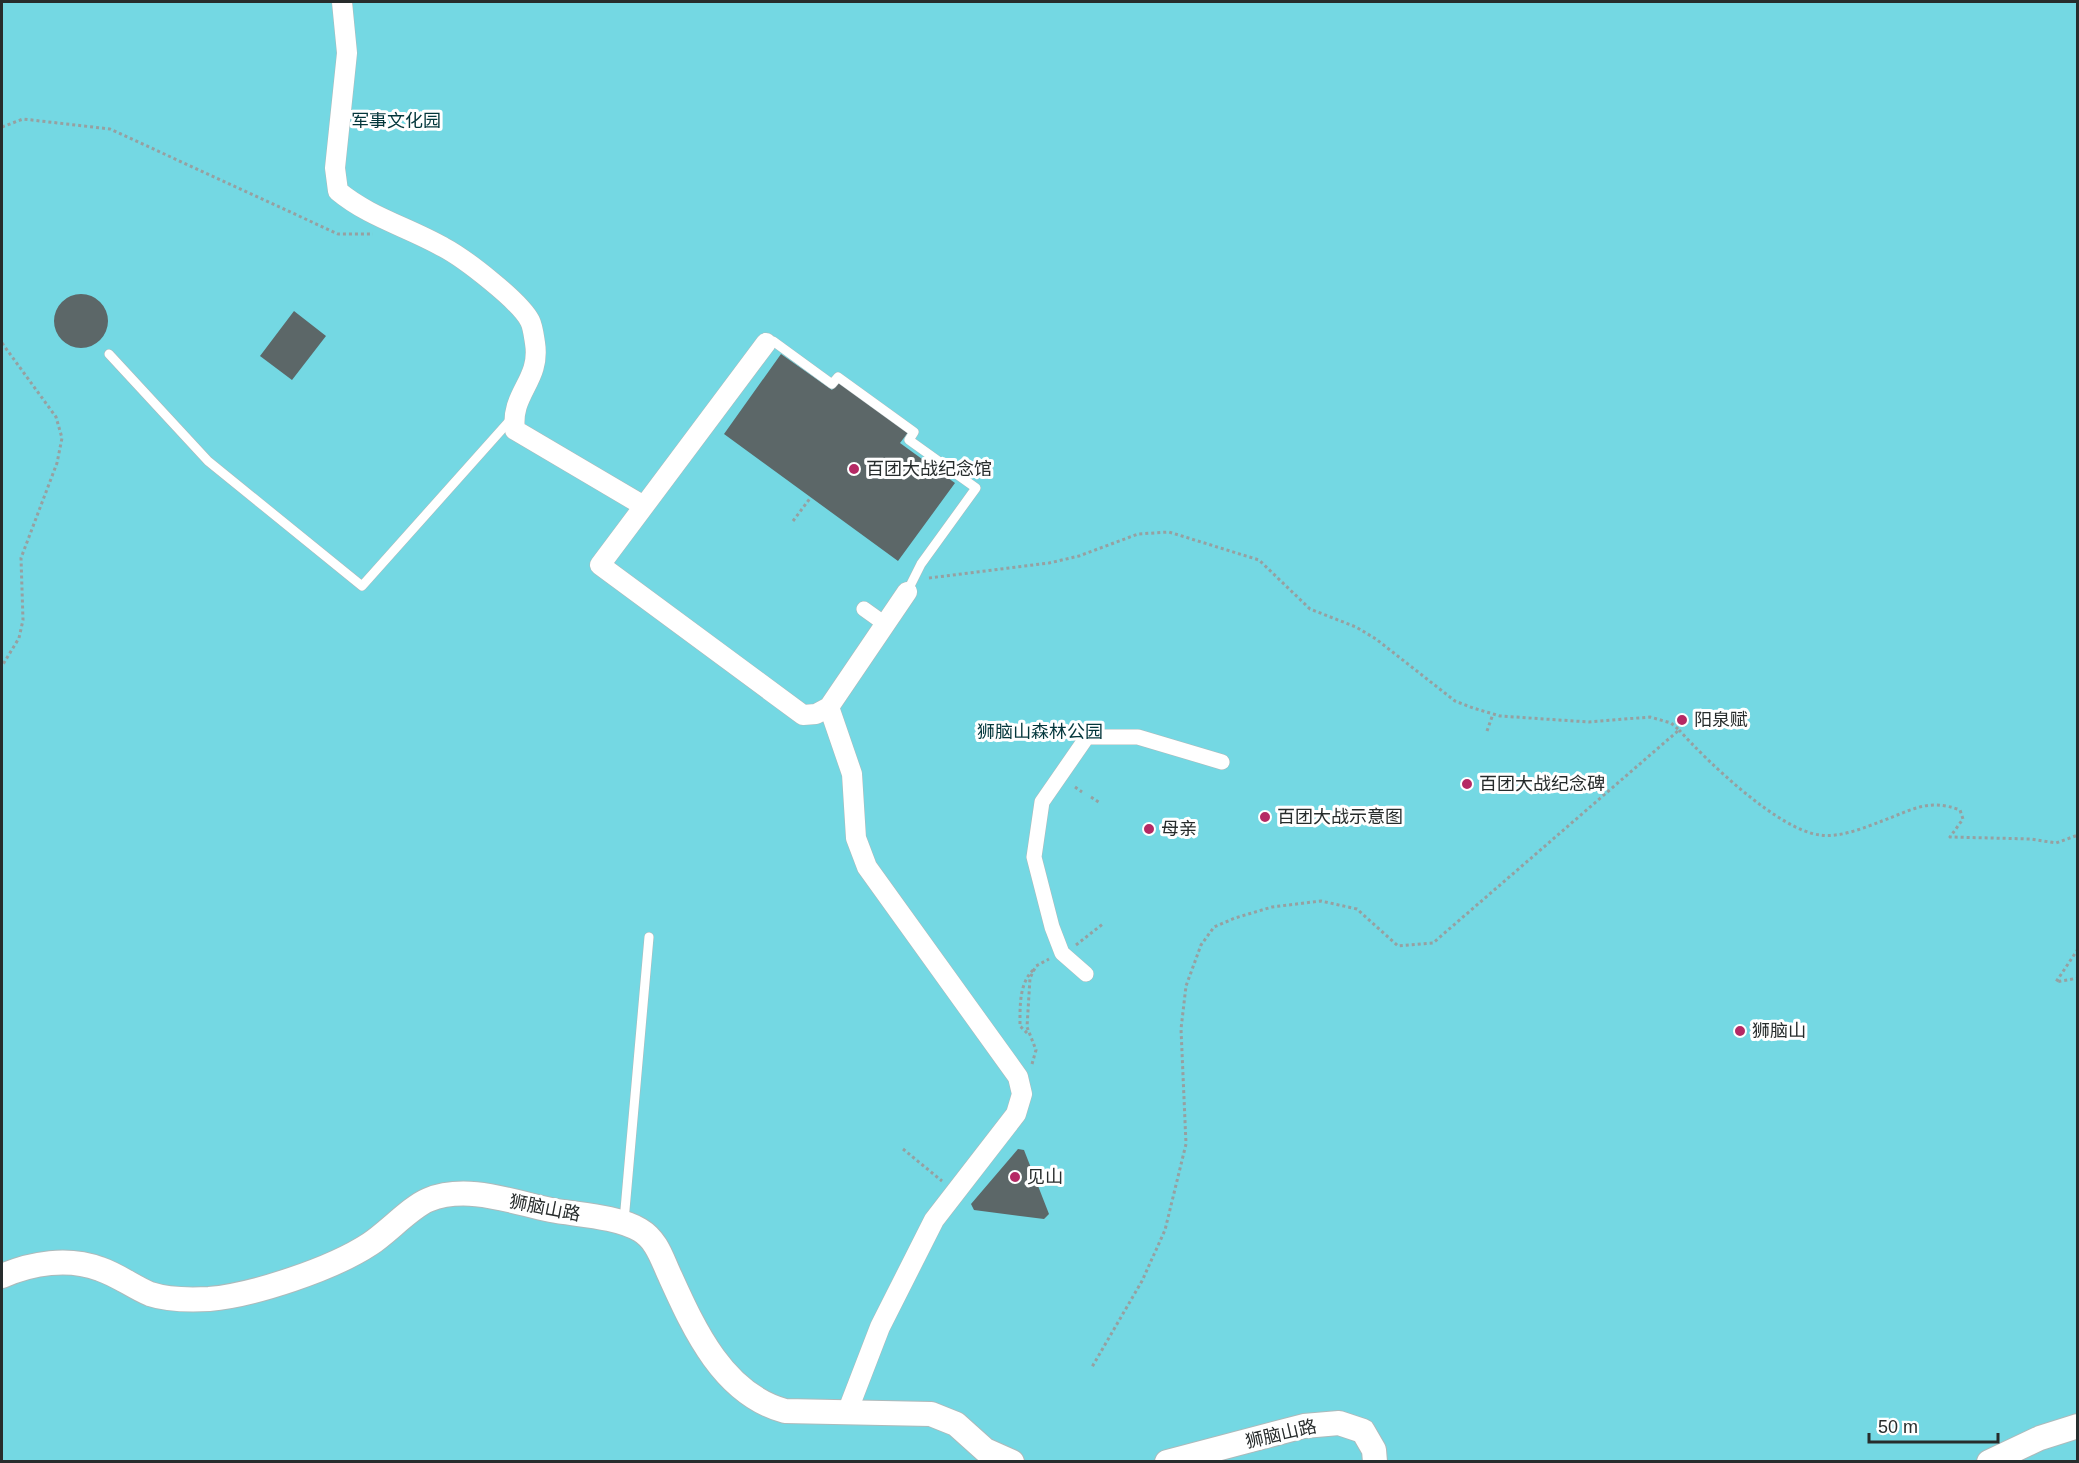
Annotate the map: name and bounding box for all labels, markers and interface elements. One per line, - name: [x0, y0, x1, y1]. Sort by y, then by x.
- park label: 军事文化园: [351, 111, 441, 131]
- place label: 百团大战纪念馆: [866, 459, 992, 479]
- marker: 百团大战纪念馆: [847, 462, 861, 476]
- place label: 阳泉赋: [1694, 710, 1748, 730]
- marker: 阳泉赋: [1675, 713, 1689, 727]
- park label: 狮脑山森林公园: [977, 722, 1103, 742]
- place label: 百团大战纪念碑: [1479, 774, 1605, 794]
- marker: 百团大战纪念碑: [1460, 777, 1474, 791]
- place label: 百团大战示意图: [1277, 807, 1403, 827]
- marker: 百团大战示意图: [1258, 810, 1272, 824]
- place label: 母亲: [1161, 819, 1197, 839]
- marker: 母亲: [1142, 822, 1156, 836]
- place label: 狮脑山: [1752, 1021, 1806, 1041]
- marker: 狮脑山: [1733, 1024, 1747, 1038]
- place label: 见山: [1027, 1167, 1063, 1187]
- marker: 见山: [1008, 1170, 1022, 1184]
- street label: 狮脑山路: [508, 1191, 582, 1225]
- scale bar: [1869, 1406, 1998, 1444]
- street label: 狮脑山路: [1244, 1416, 1318, 1452]
- text: 50 m: [1878, 1417, 1918, 1437]

